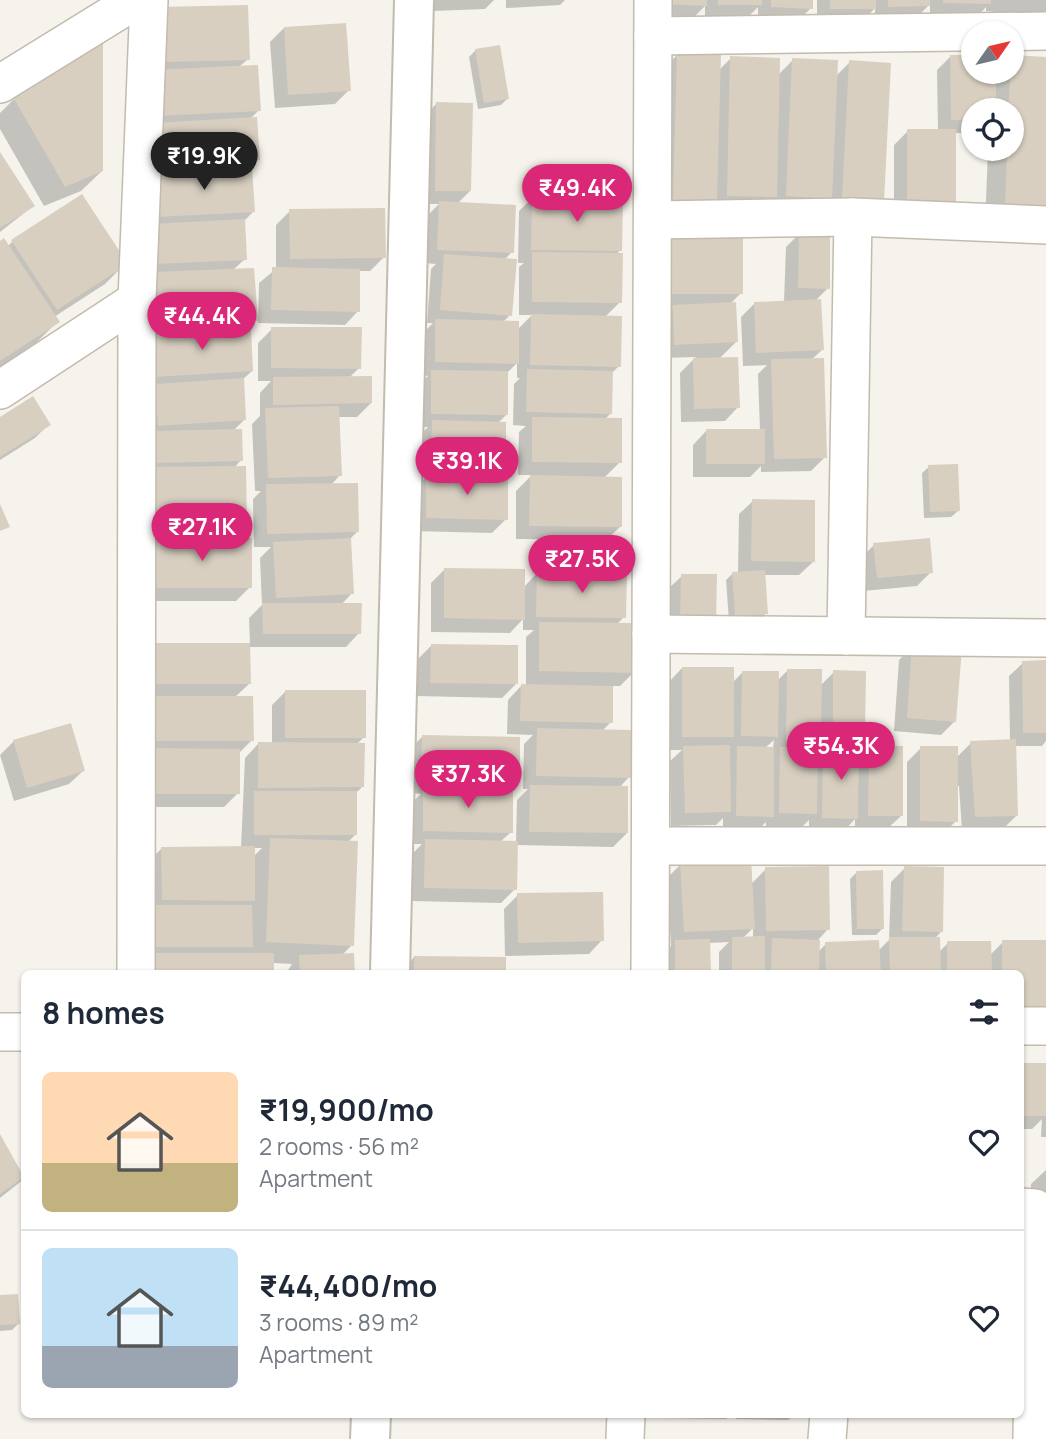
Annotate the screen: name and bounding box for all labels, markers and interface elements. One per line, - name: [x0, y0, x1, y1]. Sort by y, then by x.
- north arrow: [961, 21, 1024, 84]
- map controls: [961, 21, 1024, 161]
- button: locate: [961, 98, 1024, 161]
- pin: ₹19.9K: [147, 132, 261, 192]
- text: ₹19.9K: [167, 139, 241, 171]
- pin: ₹49.4K: [520, 164, 634, 224]
- text: ₹49.4K: [538, 171, 616, 203]
- pin: ₹44.4K: [145, 292, 259, 352]
- text: ₹44.4K: [163, 299, 241, 331]
- pin: ₹39.1K: [410, 438, 524, 497]
- text: ₹39.1K: [432, 444, 502, 476]
- pin: ₹27.1K: [145, 504, 259, 563]
- text: ₹27.1K: [168, 510, 236, 542]
- pin: ₹27.5K: [525, 536, 639, 595]
- text: ₹27.5K: [544, 542, 620, 574]
- pin: ₹54.3K: [784, 722, 898, 782]
- text: ₹54.3K: [803, 729, 879, 761]
- pin: ₹37.3K: [411, 750, 525, 810]
- text: ₹37.3K: [431, 757, 505, 789]
- text: 8 homes: [42, 992, 165, 1033]
- icon: filters: [965, 993, 1003, 1031]
- text: ₹19,900/mo: [259, 1089, 434, 1130]
- icon: home: [98, 1100, 182, 1184]
- icon: heart: [965, 1123, 1003, 1161]
- text: 2 rooms · 56 m²: [259, 1130, 419, 1162]
- text: Apartment: [259, 1162, 373, 1194]
- text: ₹44,400/mo: [259, 1265, 437, 1306]
- icon: home: [98, 1276, 182, 1360]
- icon: heart: [965, 1299, 1003, 1337]
- text: 3 rooms · 89 m²: [259, 1306, 419, 1338]
- text: Apartment: [259, 1338, 373, 1370]

